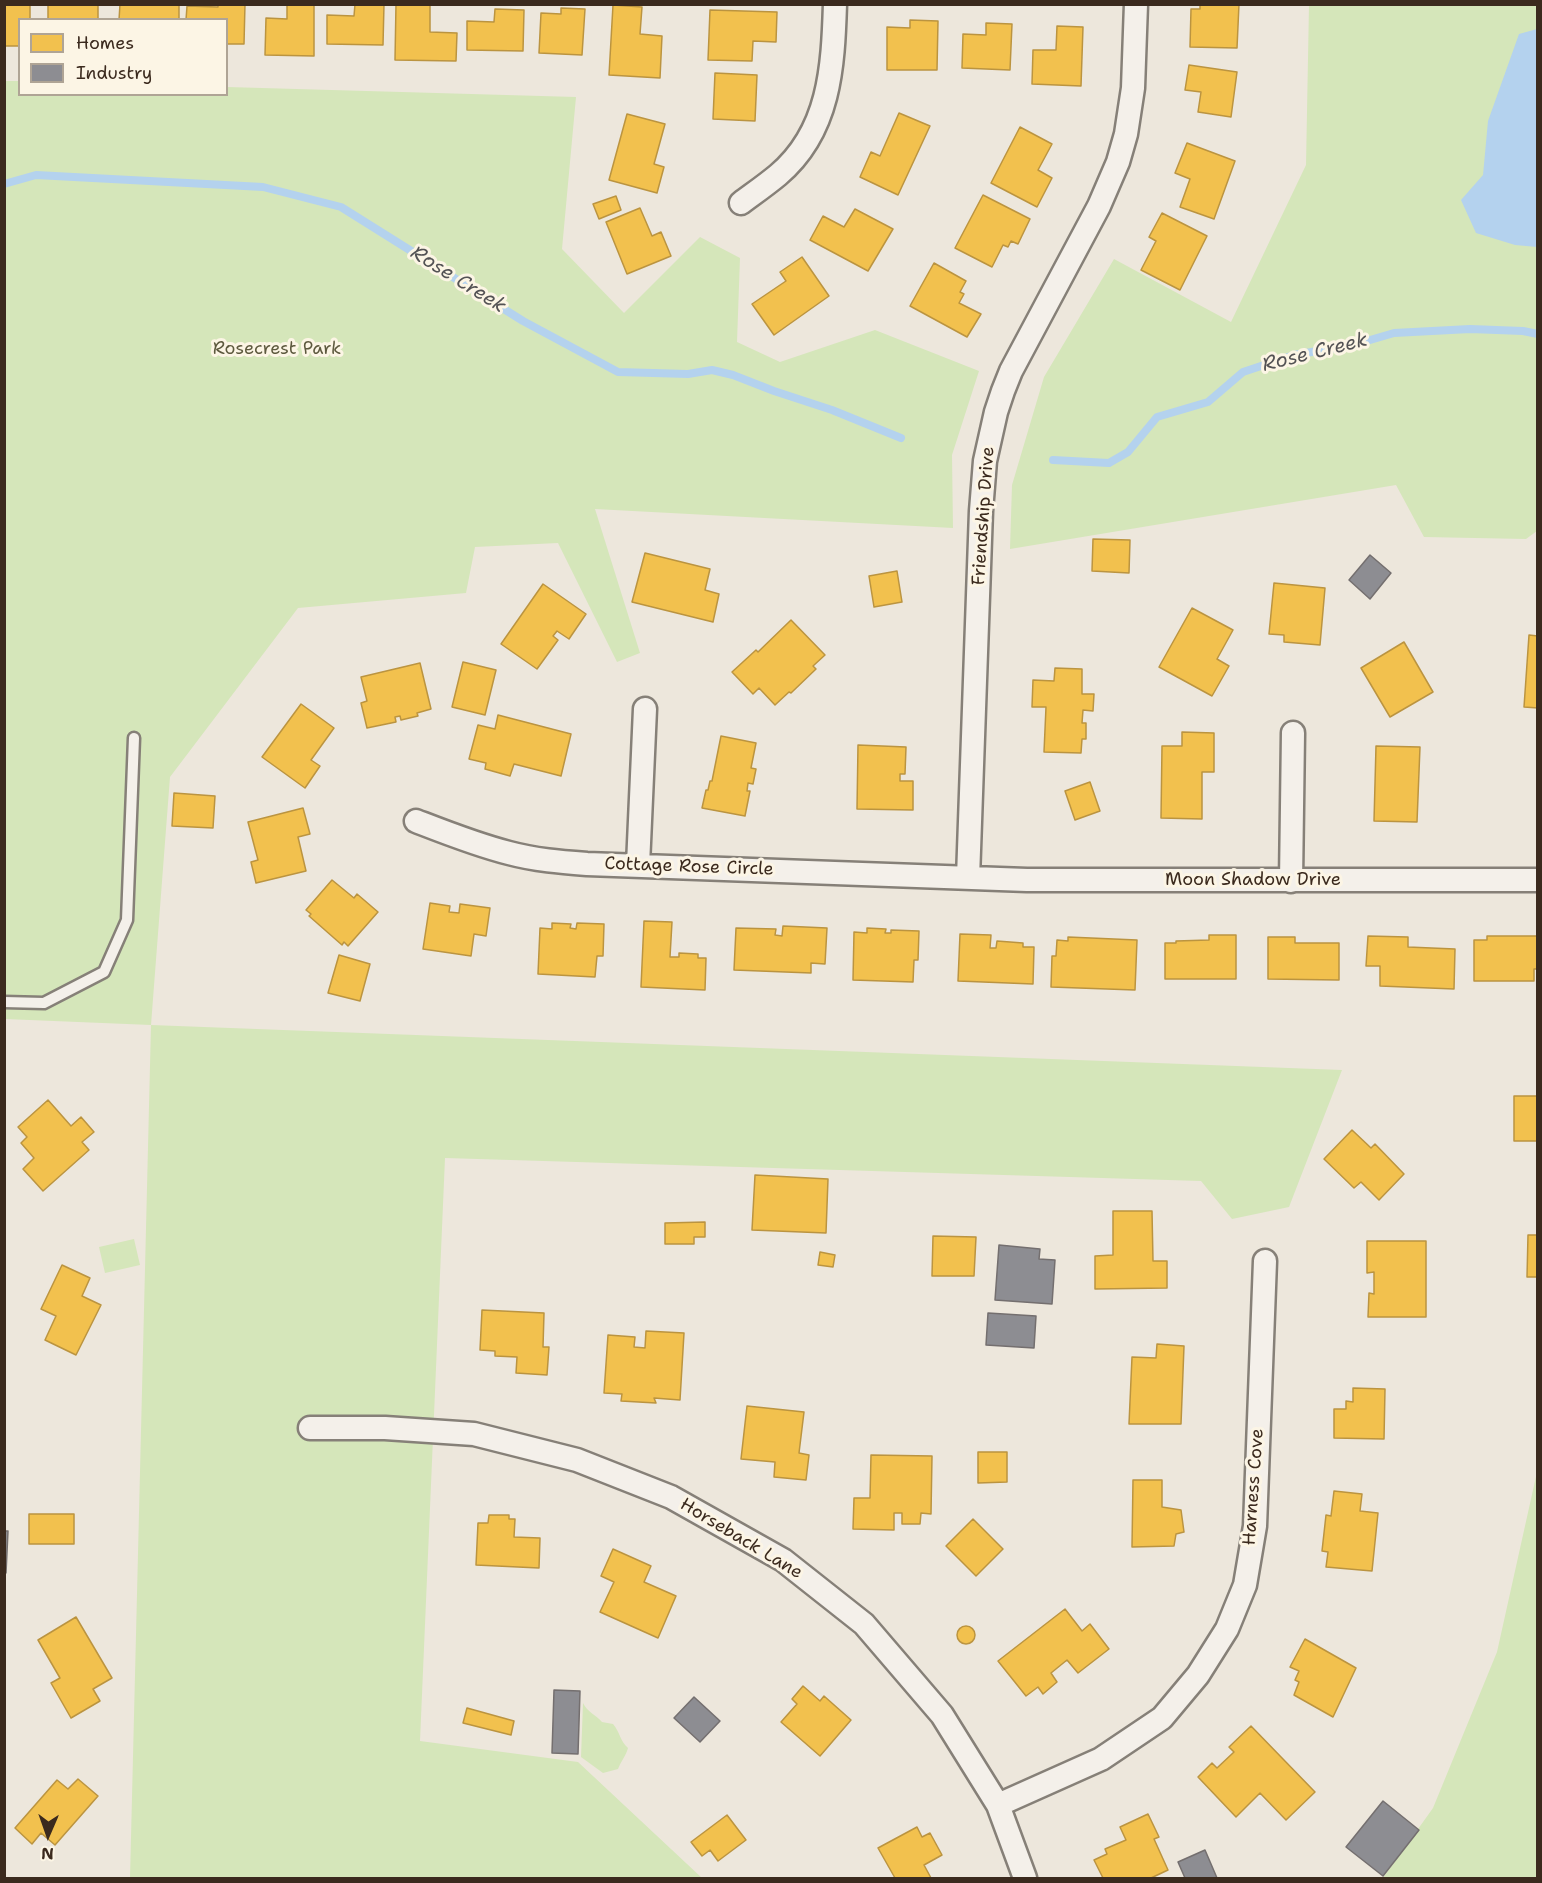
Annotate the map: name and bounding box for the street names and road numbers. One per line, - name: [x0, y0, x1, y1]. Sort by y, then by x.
- street label: Friendship Drive: [968, 446, 1000, 586]
- street label: Cottage Rose Circle: [604, 853, 774, 881]
- street label: Moon Shadow Drive: [1165, 869, 1341, 891]
- street label: Harness Cove: [1239, 1428, 1269, 1546]
- street label: Horseback Lane: [676, 1494, 806, 1584]

